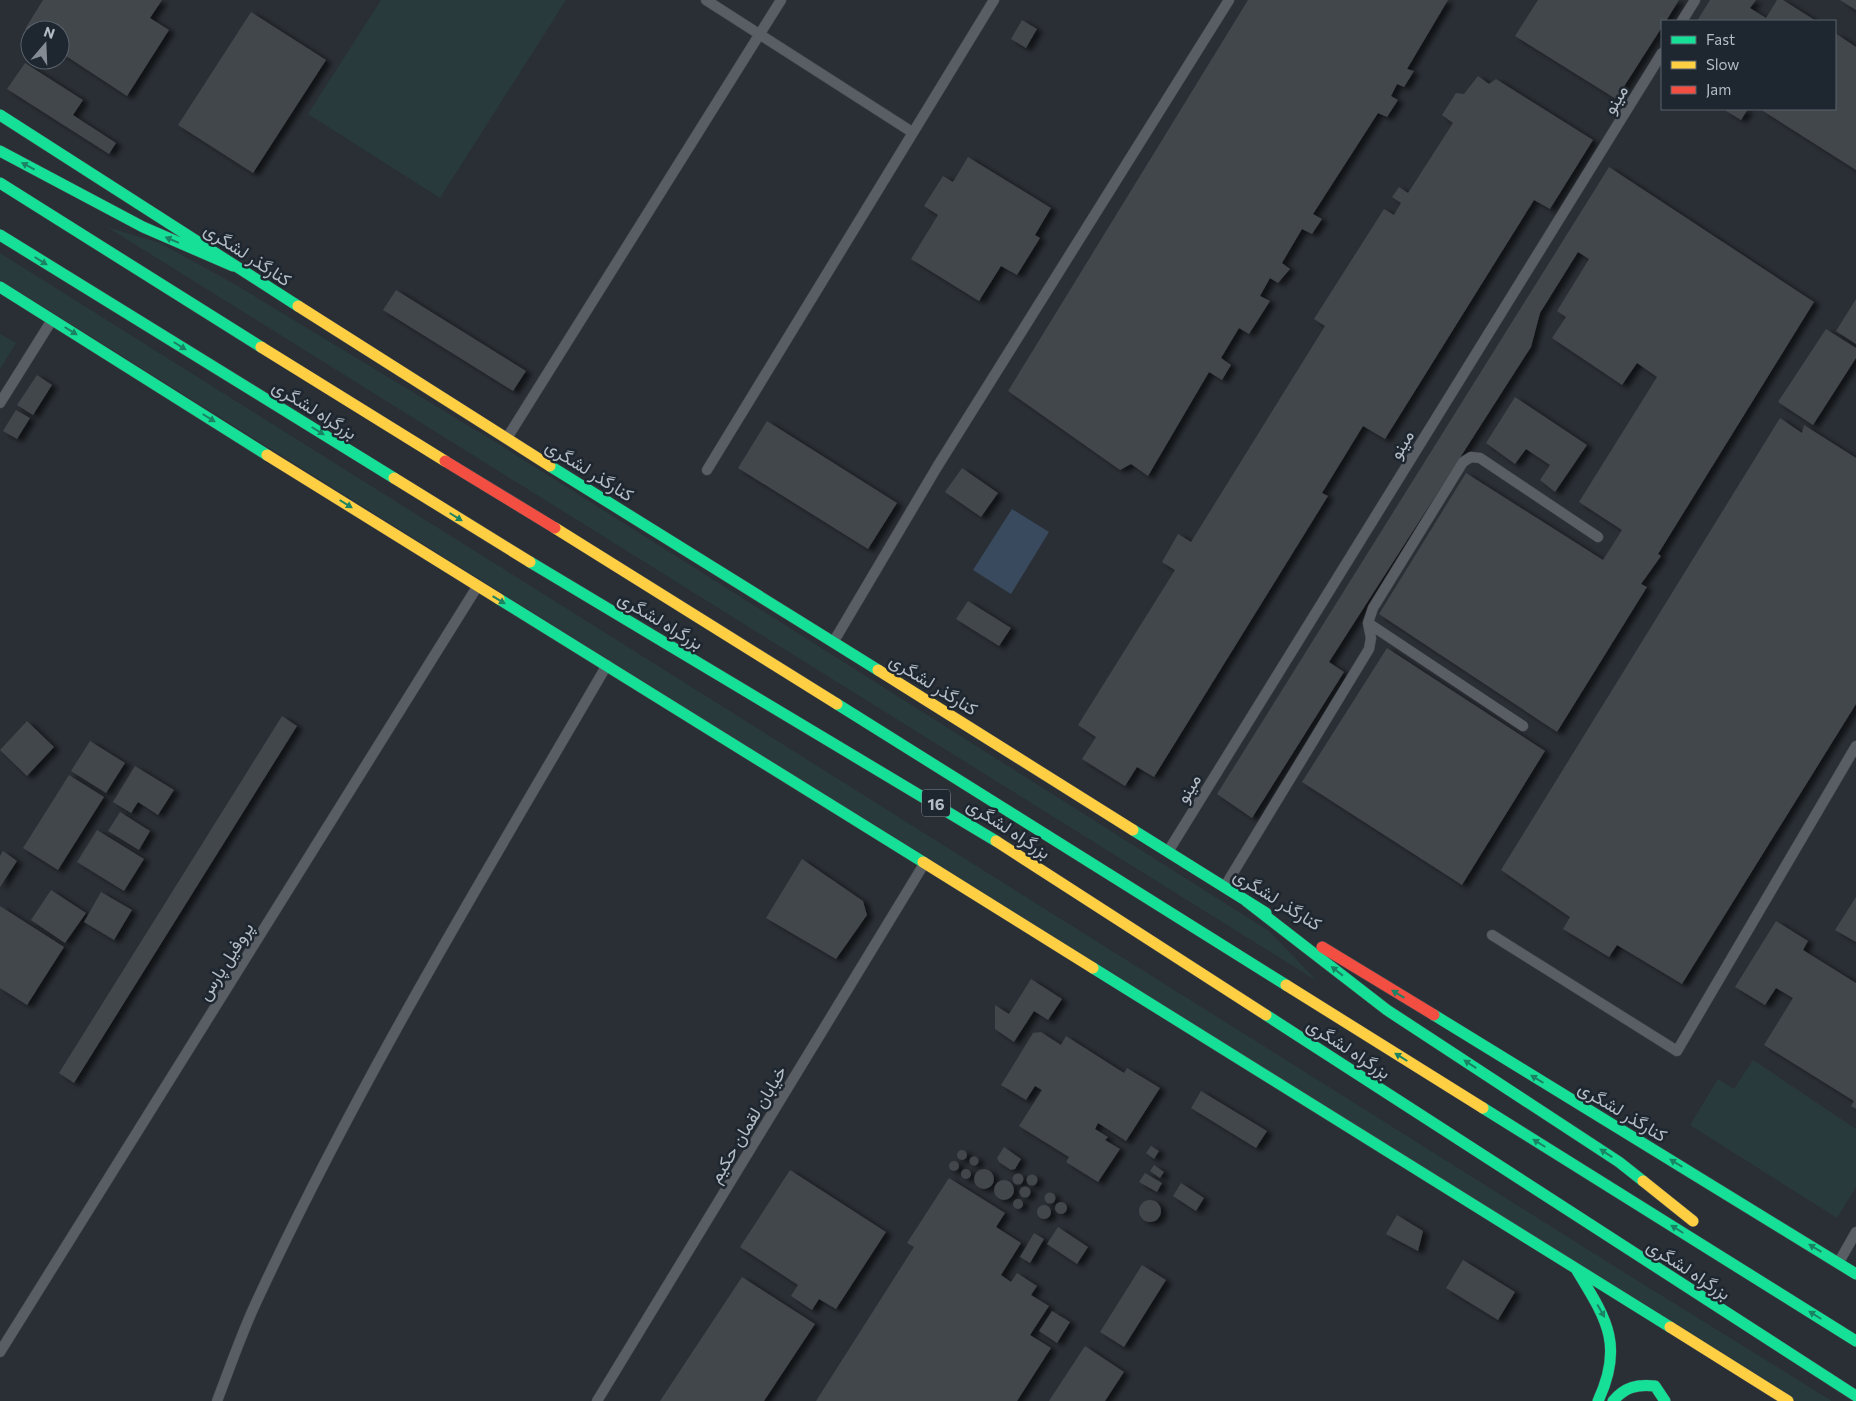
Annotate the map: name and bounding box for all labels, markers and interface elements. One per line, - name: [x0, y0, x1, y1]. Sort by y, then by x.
- north arrow: [20, 20, 70, 70]
- legend: [1661, 20, 1836, 110]
- text: N: [42, 22, 57, 42]
- text: Fast: [1706, 30, 1735, 48]
- text: Slow: [1706, 55, 1739, 73]
- street label: مینو: [1598, 80, 1633, 118]
- text: Jam: [1706, 80, 1731, 98]
- one-way arrow: [20, 162, 35, 170]
- street label: کنارگذر لشگری: [200, 218, 296, 291]
- one-way arrow: [165, 235, 179, 243]
- one-way arrow: [35, 256, 48, 265]
- one-way arrow: [64, 326, 78, 336]
- one-way arrow: [173, 341, 186, 351]
- street label: بزرگراه لشگری: [268, 374, 361, 444]
- one-way arrow: [202, 413, 215, 422]
- street label: مینو: [1384, 425, 1419, 463]
- one-way arrow: [311, 427, 324, 436]
- street label: کنارگذر لشگری: [541, 434, 638, 507]
- one-way arrow: [340, 499, 353, 509]
- one-way arrow: [450, 512, 463, 521]
- street label: بزرگراه لشگری: [614, 586, 708, 655]
- one-way arrow: [492, 595, 505, 604]
- street label: کنارگذر لشگری: [885, 648, 982, 721]
- street label: مینو: [1171, 769, 1206, 807]
- road number: 16: [922, 790, 950, 816]
- street label: بزرگراه لشگری: [962, 793, 1055, 864]
- street label: کنارگذر لشگری: [1229, 863, 1326, 936]
- street label: پروفیل پارس: [192, 918, 259, 1005]
- one-way arrow: [1331, 966, 1344, 977]
- one-way arrow: [1392, 989, 1405, 999]
- street label: بزرگراه لشگری: [1302, 1013, 1395, 1084]
- one-way arrow: [1395, 1052, 1408, 1061]
- one-way arrow: [1464, 1059, 1477, 1069]
- street label: خیابان لقمان حکیم: [703, 1061, 792, 1188]
- one-way arrow: [1531, 1074, 1544, 1083]
- street label: کنارگذر لشگری: [1574, 1076, 1671, 1147]
- one-way arrow: [1532, 1138, 1546, 1147]
- one-way arrow: [1600, 1149, 1613, 1158]
- one-way arrow: [1669, 1159, 1682, 1168]
- one-way arrow: [1670, 1224, 1683, 1233]
- street label: بزرگراه لشگری: [1642, 1234, 1735, 1305]
- one-way arrow: [1808, 1243, 1821, 1253]
- one-way arrow: [1597, 1304, 1605, 1319]
- one-way arrow: [1808, 1310, 1821, 1319]

